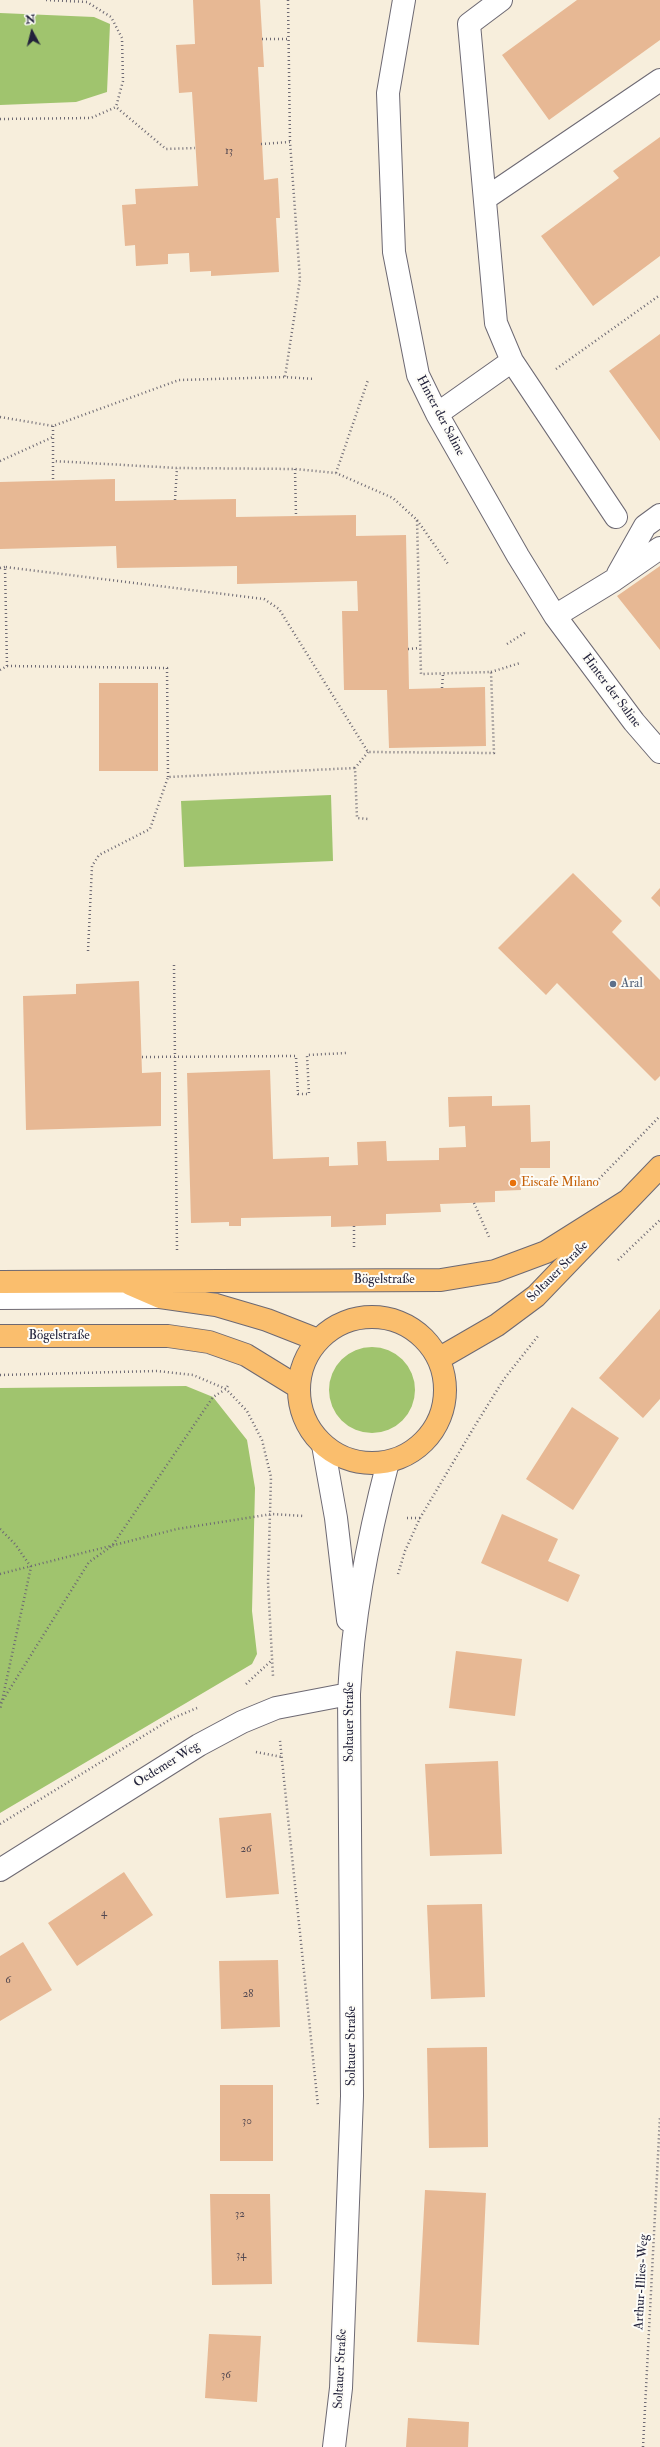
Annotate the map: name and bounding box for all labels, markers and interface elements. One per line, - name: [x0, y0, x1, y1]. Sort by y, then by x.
- north arrow: [12, 12, 52, 52]
- text: N: [25, 13, 36, 27]
- house number: 13: [225, 145, 233, 159]
- street label: Hinter der Saline: [412, 373, 468, 459]
- street label: Hinter der Saline: [578, 651, 644, 731]
- place label: Aral: [621, 976, 643, 992]
- marker: Aral: [608, 979, 618, 989]
- place label: Eiscafe Milano: [521, 1175, 599, 1191]
- marker: Eiscafe Milano: [508, 1178, 518, 1188]
- street label: Soltauer Straße: [524, 1238, 592, 1306]
- street label: Bögelstraße: [353, 1272, 415, 1288]
- street label: Bögelstraße: [28, 1328, 90, 1344]
- street label: Soltauer Straße: [342, 1682, 358, 1762]
- street label: Oedemer Weg: [131, 1739, 203, 1791]
- house number: 26: [240, 1843, 252, 1857]
- house number: 4: [101, 1907, 107, 1921]
- house number: 6: [5, 1974, 11, 1988]
- house number: 28: [243, 1988, 253, 2002]
- street label: Soltauer Straße: [344, 2006, 360, 2086]
- house number: 30: [242, 2115, 252, 2129]
- house number: 32: [235, 2208, 245, 2222]
- street label: Arthur-Illies-Weg: [632, 2234, 652, 2330]
- house number: 34: [236, 2249, 246, 2263]
- street label: Soltauer Straße: [331, 2329, 351, 2409]
- house number: 36: [221, 2369, 231, 2383]

